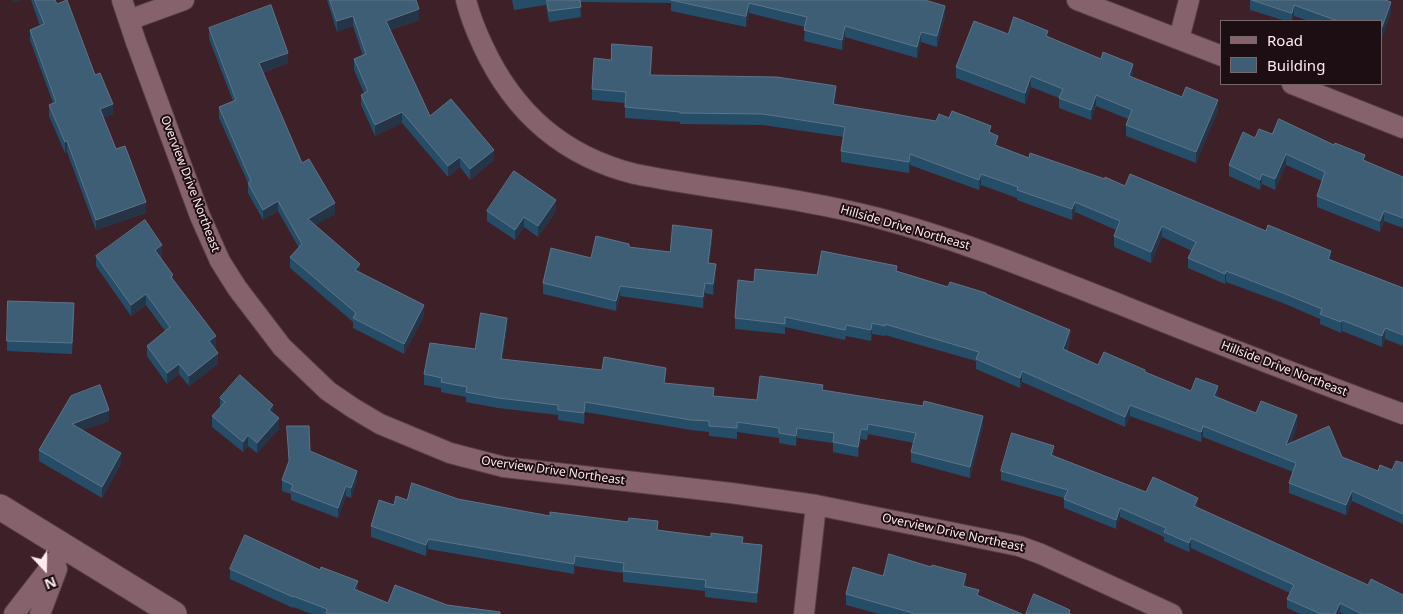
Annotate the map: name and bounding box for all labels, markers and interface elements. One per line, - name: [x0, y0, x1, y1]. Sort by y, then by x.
- legend: [1220, 20, 1383, 85]
- text: Road: [1267, 30, 1303, 50]
- text: Building: [1267, 55, 1325, 75]
- street label: Overview Drive Northeast: [157, 114, 223, 254]
- street label: Hillside Drive Northeast: [839, 203, 971, 253]
- street label: Hillside Drive Northeast: [1219, 338, 1349, 400]
- street label: Overview Drive Northeast: [480, 454, 626, 488]
- street label: Overview Drive Northeast: [881, 511, 1025, 555]
- north arrow: [20, 544, 70, 594]
- text: N: [42, 573, 59, 594]

